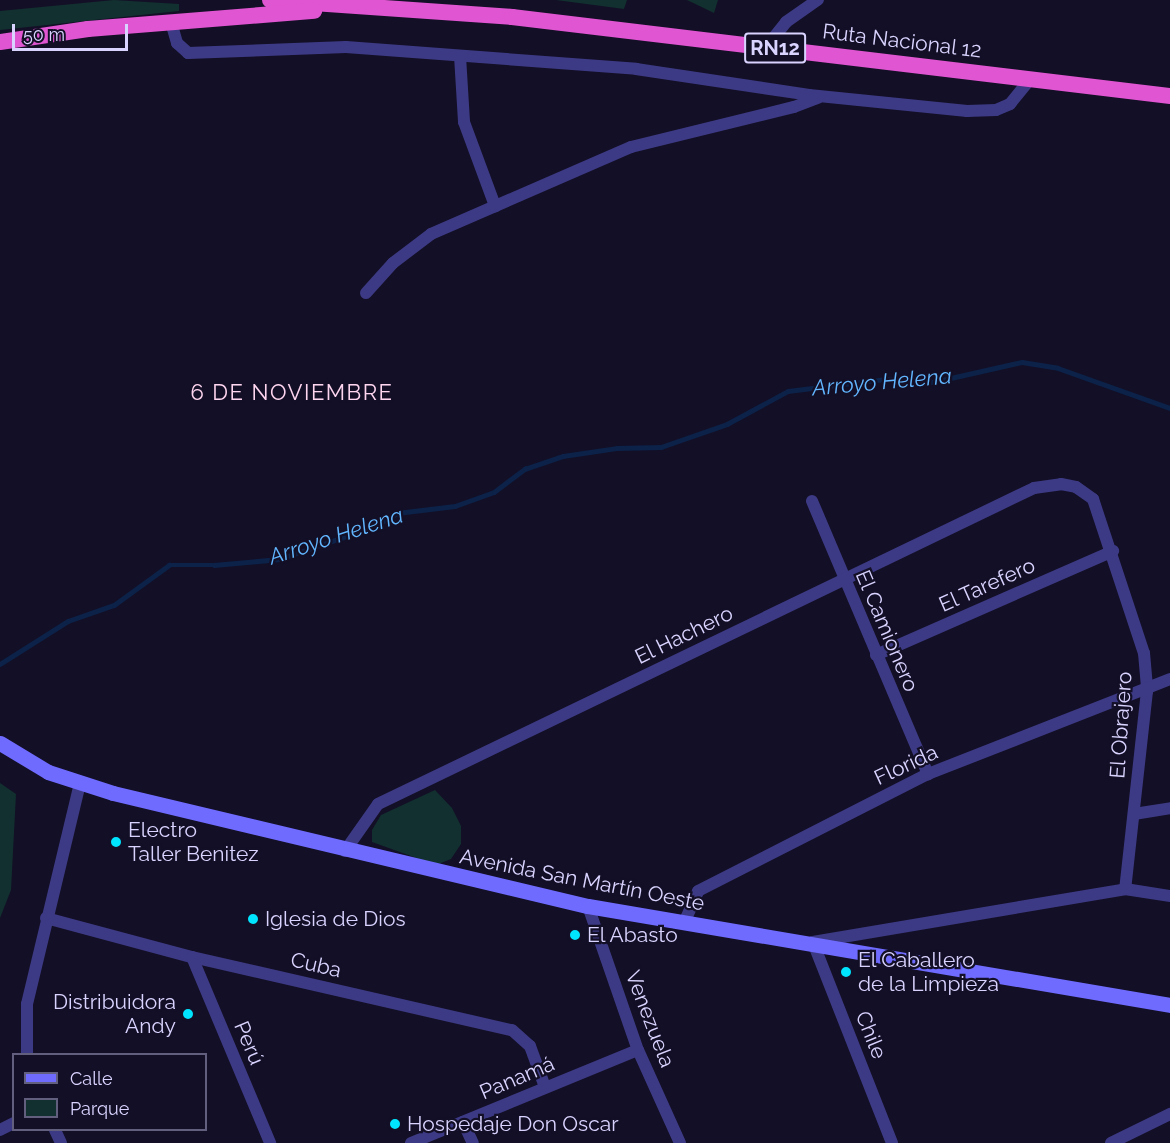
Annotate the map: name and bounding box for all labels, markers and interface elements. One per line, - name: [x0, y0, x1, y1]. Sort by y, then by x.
- scale bar: [15, 12, 130, 50]
- street label: Ruta Nacional 12: [821, 19, 983, 63]
- text: 50 m: [23, 24, 65, 45]
- road number: RN12: [744, 31, 806, 65]
- water label: Arroyo Helena: [811, 363, 953, 401]
- district label: 6 DE NOVIEMBRE: [190, 380, 394, 406]
- water label: Arroyo Helena: [265, 502, 407, 570]
- street label: El Tarefero: [935, 552, 1039, 618]
- street label: El Camionero: [850, 566, 924, 696]
- street label: El Hachero: [631, 600, 737, 670]
- street label: El Obrajero: [1105, 670, 1137, 780]
- street label: Florida: [870, 739, 942, 791]
- place label: Electro Taller Benitez: [128, 817, 259, 867]
- marker: Electro Taller Benitez: [109, 835, 123, 849]
- street label: Avenida San Martín Oeste: [457, 844, 707, 916]
- place label: Iglesia de Dios: [265, 906, 406, 932]
- marker: Iglesia de Dios: [246, 912, 260, 926]
- place label: El Abasto: [587, 922, 679, 948]
- marker: El Abasto: [568, 928, 582, 942]
- street label: Cuba: [288, 947, 344, 983]
- place label: El Caballero de la Limpieza: [858, 947, 999, 997]
- marker: El Caballero de la Limpieza: [839, 965, 853, 979]
- street label: Venezuela: [620, 967, 680, 1071]
- place label: Distribuidora Andy: [53, 989, 176, 1039]
- marker: Distribuidora Andy: [181, 1007, 195, 1021]
- street label: Chile: [850, 1007, 892, 1063]
- street label: Perú: [229, 1017, 269, 1069]
- street label: Panamá: [476, 1051, 558, 1105]
- legend: [12, 1053, 207, 1131]
- text: Calle: [70, 1068, 113, 1089]
- text: Parque: [70, 1098, 129, 1119]
- place label: Hospedaje Don Oscar: [407, 1111, 619, 1137]
- marker: Hospedaje Don Oscar: [388, 1117, 402, 1131]

